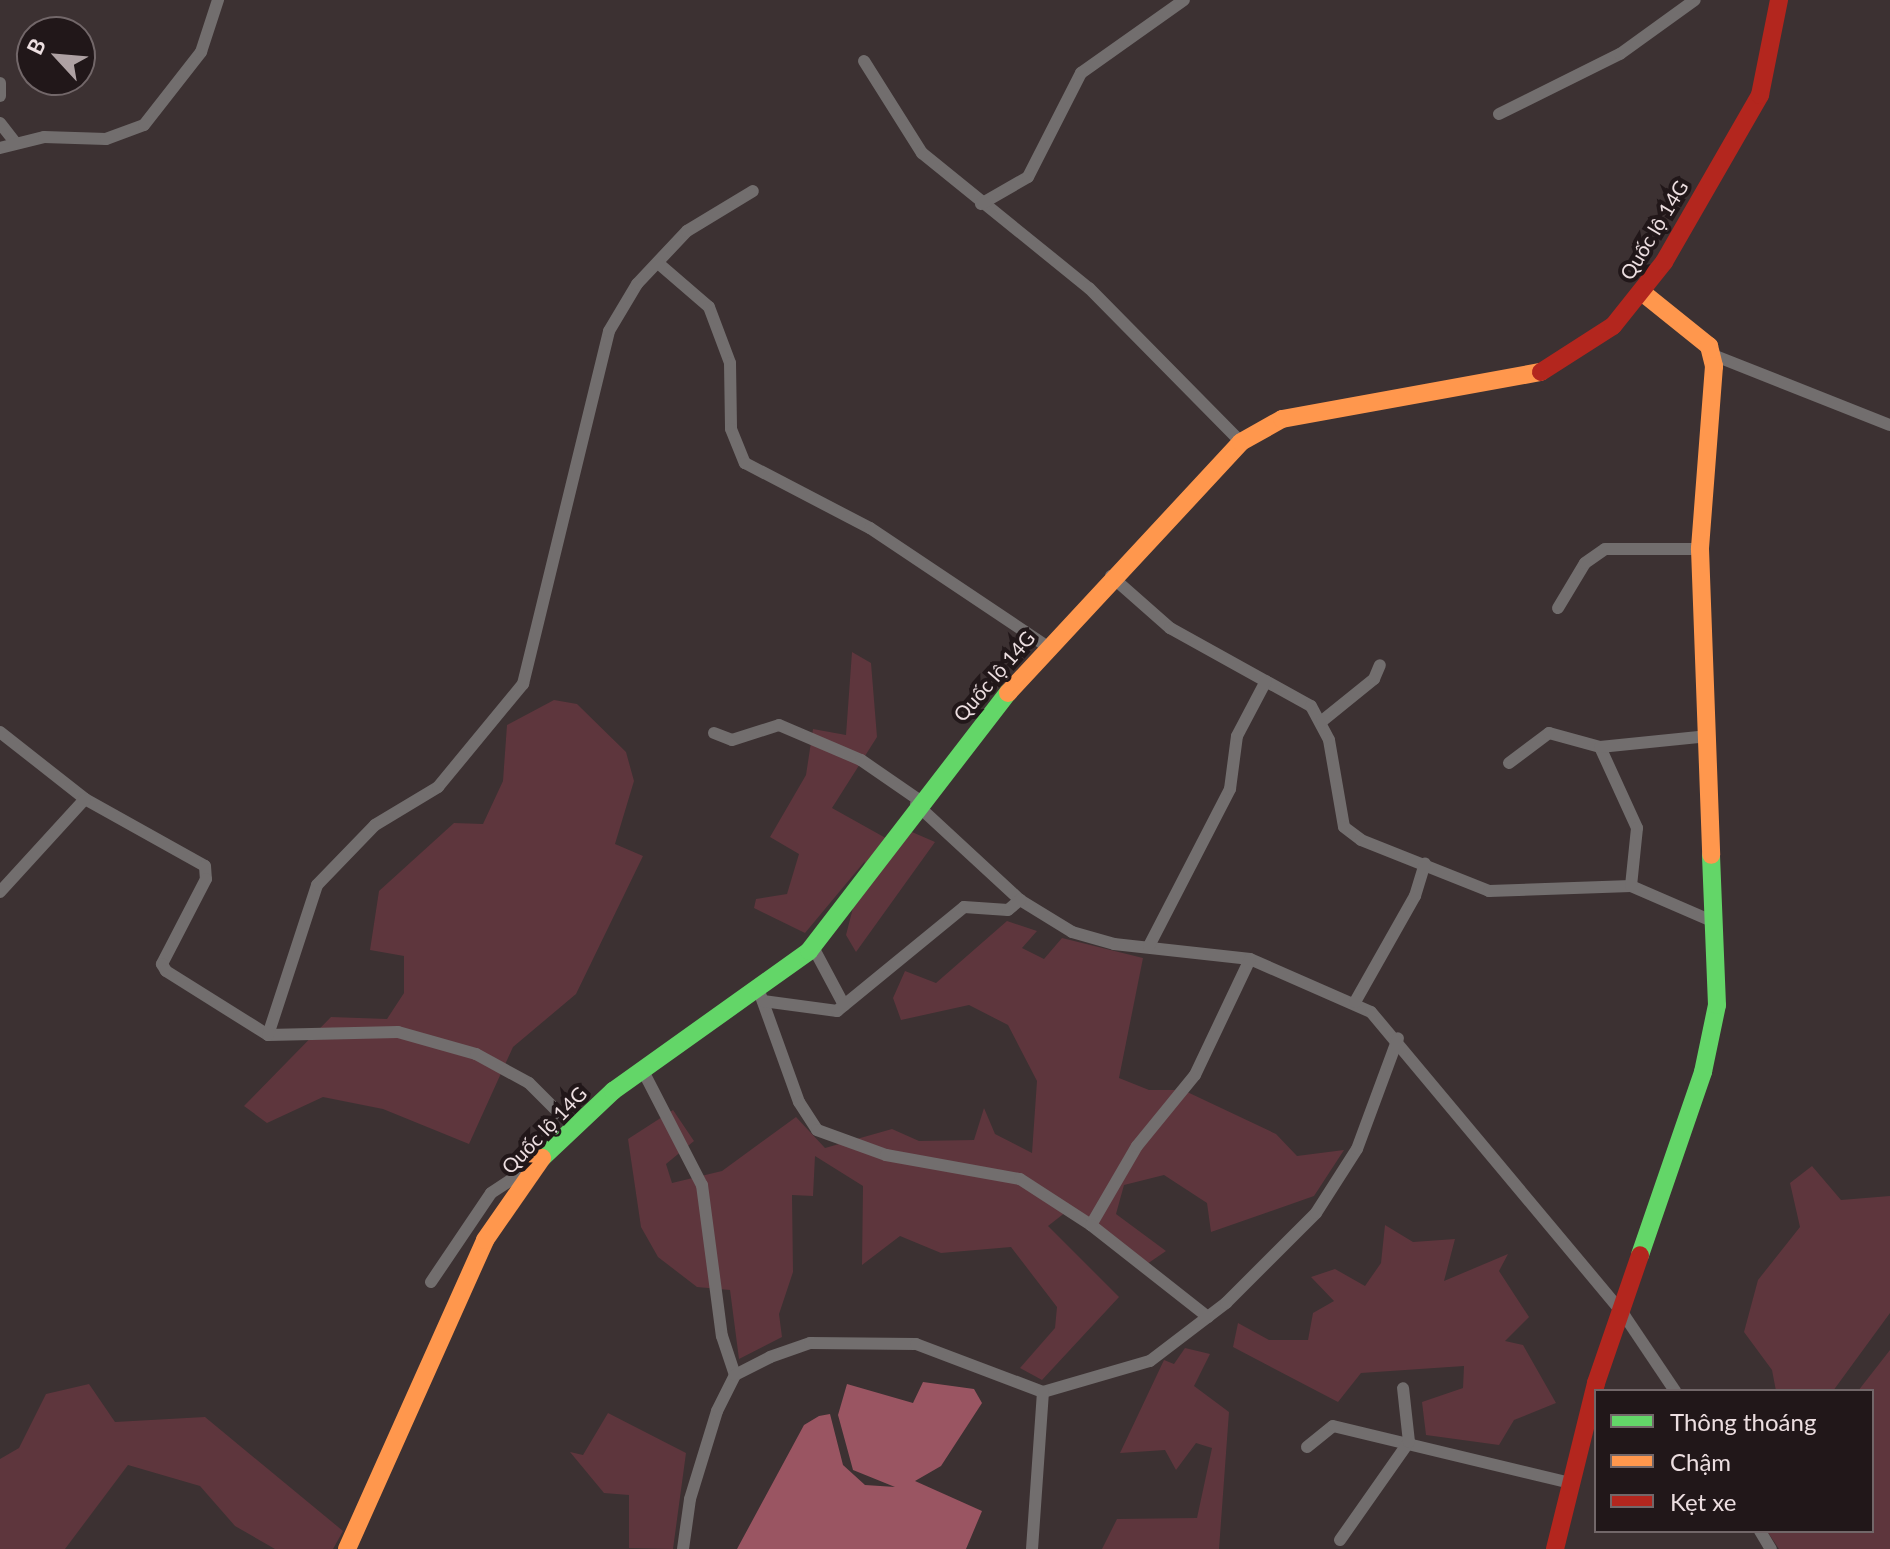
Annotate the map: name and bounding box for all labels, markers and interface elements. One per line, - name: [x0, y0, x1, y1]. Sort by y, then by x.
- north arrow: [16, 16, 96, 96]
- text: B: [20, 34, 51, 59]
- street label: Quốc lộ 14G: [1615, 176, 1693, 284]
- street label: Quốc lộ 14G: [948, 626, 1040, 726]
- street label: Quốc lộ 14G: [496, 1081, 592, 1179]
- legend: [1594, 1389, 1874, 1533]
- text: Thông thoáng: [1670, 1407, 1816, 1436]
- text: Chậm: [1670, 1447, 1731, 1476]
- text: Kẹt xe: [1670, 1487, 1736, 1516]

